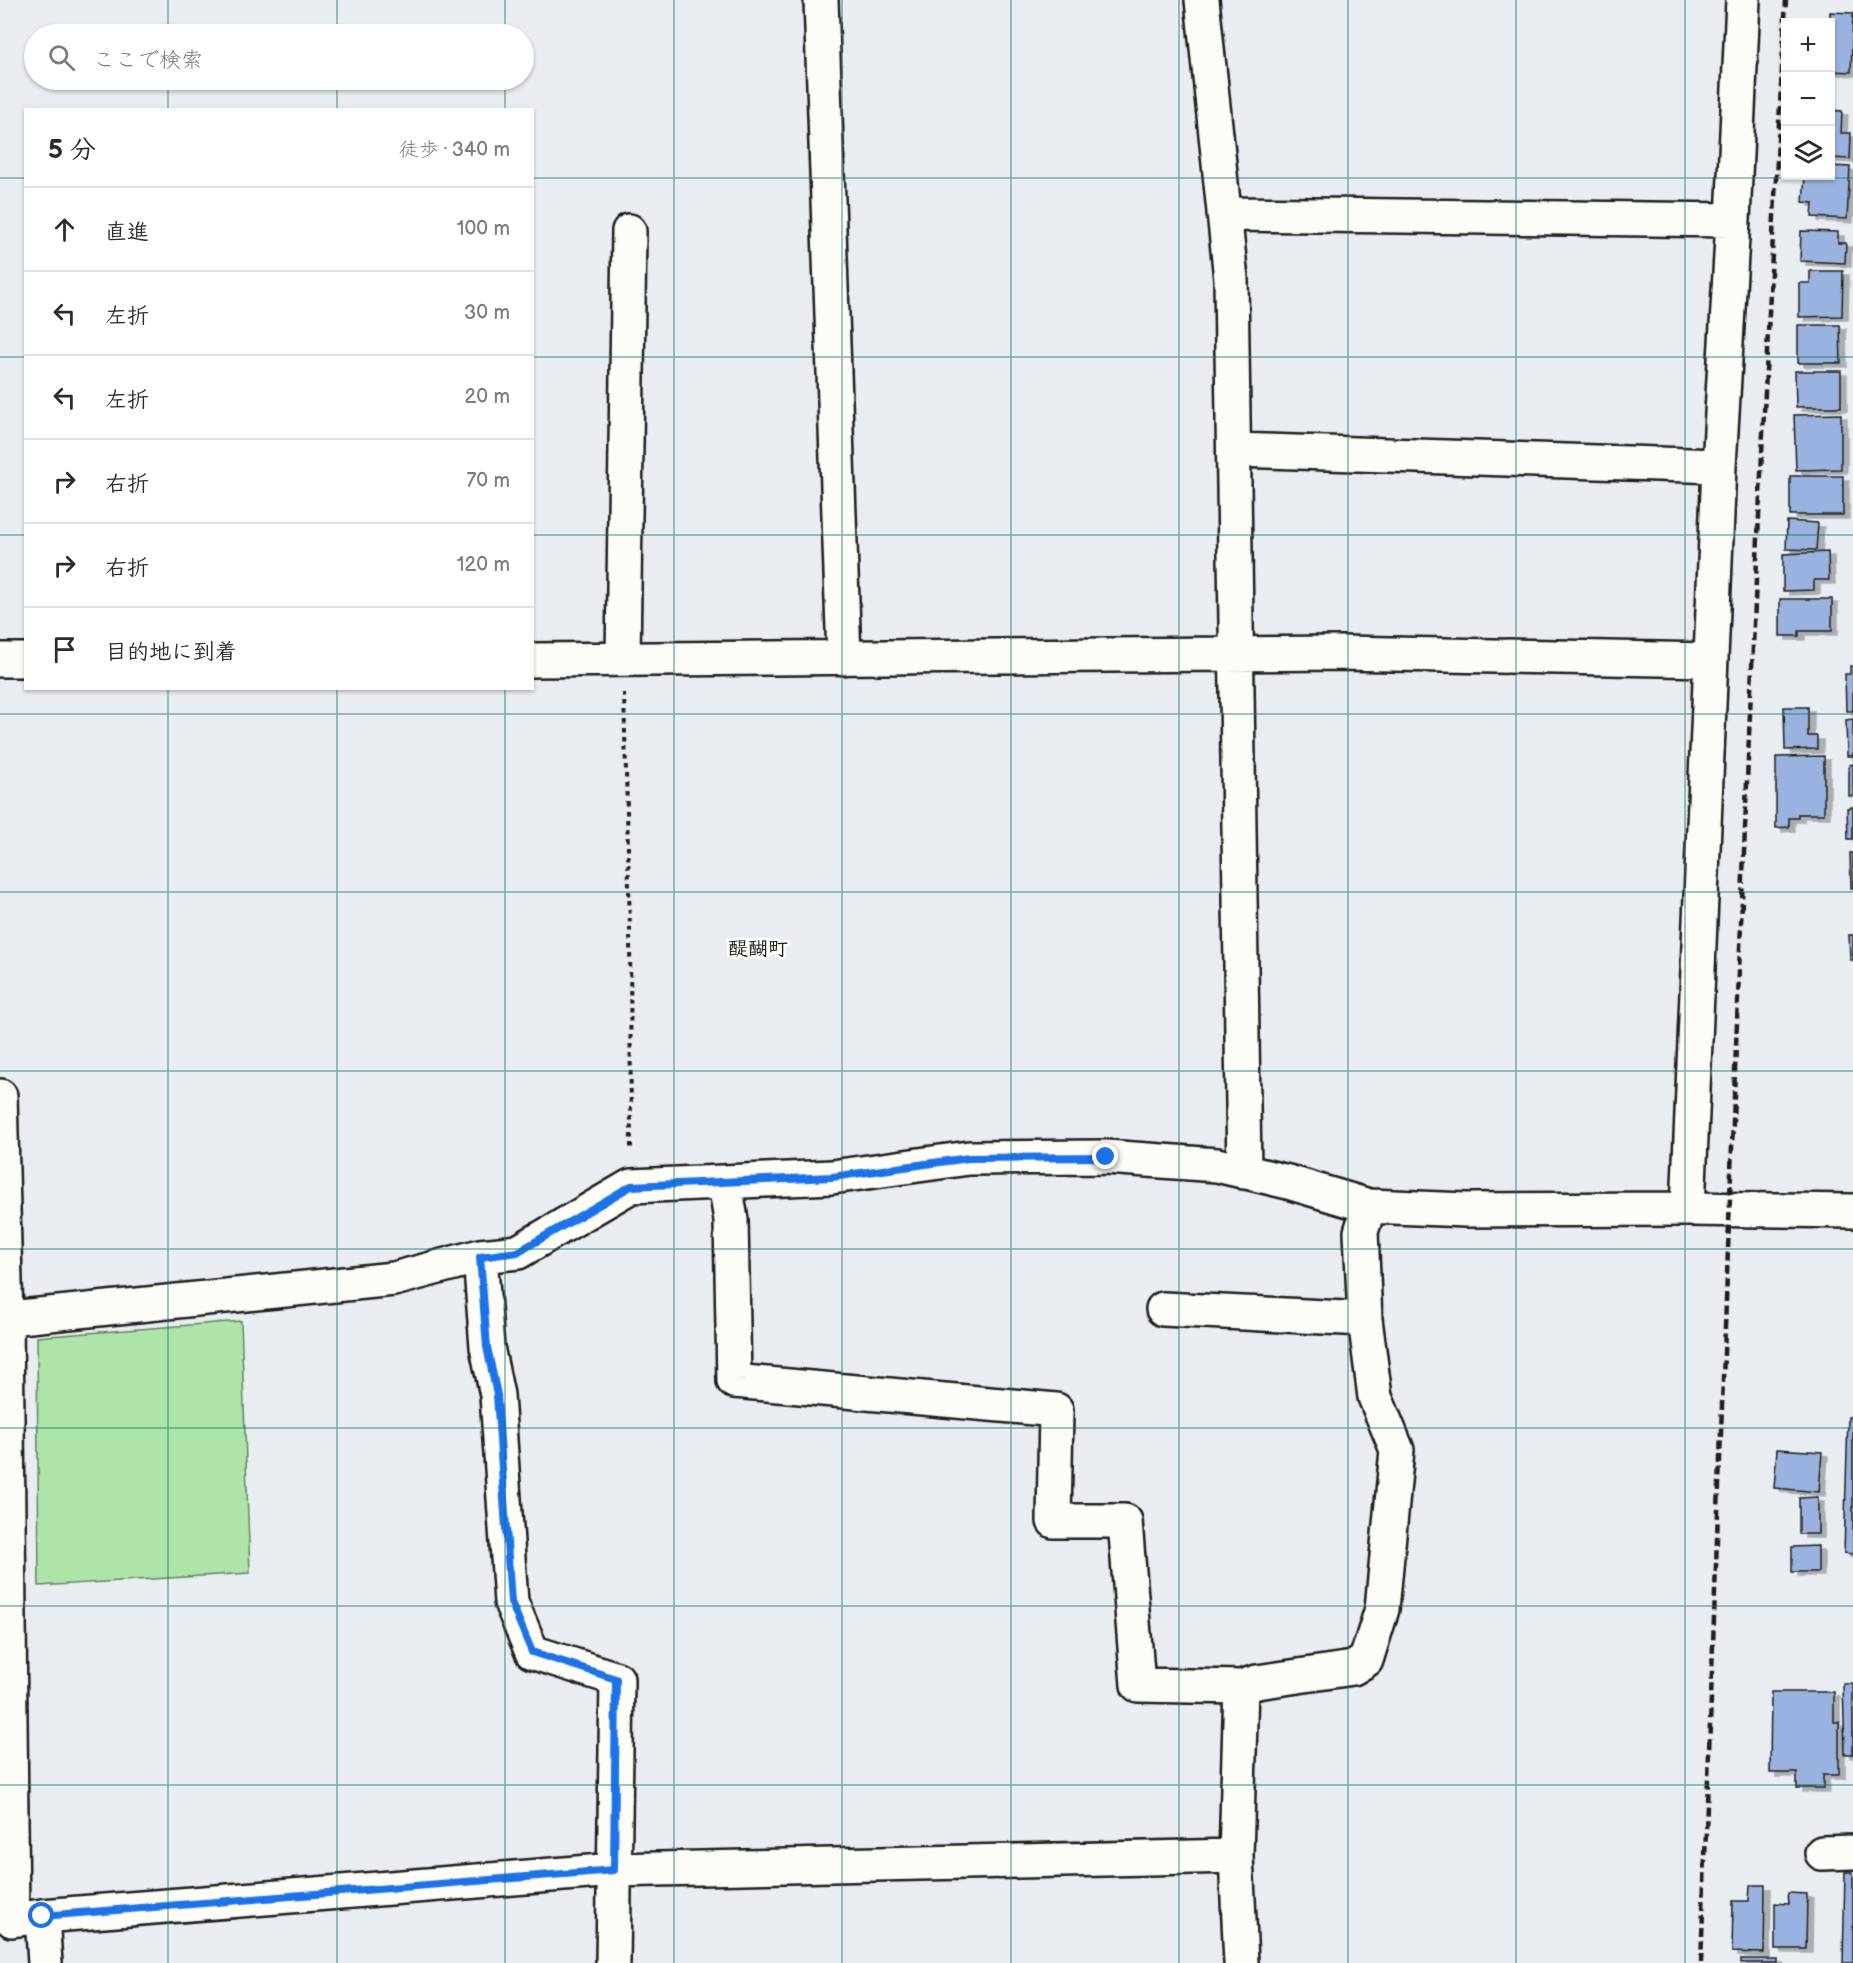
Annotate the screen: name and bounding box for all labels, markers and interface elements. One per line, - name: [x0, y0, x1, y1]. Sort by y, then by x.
- map controls: [1781, 18, 1835, 180]
- button: +: [1781, 18, 1835, 72]
- search box: [24, 24, 534, 90]
- icon: search: [45, 41, 78, 74]
- text: ここで検索: [93, 47, 203, 74]
- button: −: [1781, 72, 1835, 126]
- button: layers: [1781, 126, 1835, 180]
- text: 5 分: [48, 135, 96, 166]
- text: 徒歩 · 340 m: [399, 138, 510, 162]
- icon: ahead: [48, 213, 81, 246]
- text: 100 m: [457, 217, 510, 241]
- text: 直進: [105, 219, 149, 246]
- icon: left: [48, 297, 81, 330]
- text: 30 m: [464, 301, 510, 325]
- text: 左折: [105, 303, 149, 330]
- icon: left: [48, 381, 81, 414]
- text: 20 m: [465, 385, 510, 409]
- text: 左折: [105, 387, 149, 414]
- icon: right: [48, 465, 81, 498]
- text: 70 m: [466, 469, 510, 493]
- text: 右折: [105, 471, 149, 498]
- icon: right: [48, 549, 81, 582]
- text: 120 m: [457, 553, 510, 577]
- text: 右折: [105, 555, 149, 582]
- icon: arrive: [48, 633, 81, 666]
- text: 目的地に到着: [105, 639, 237, 666]
- district label: 醍醐町: [728, 937, 788, 961]
- route end: [1092, 1143, 1118, 1169]
- route start: [28, 1902, 54, 1928]

